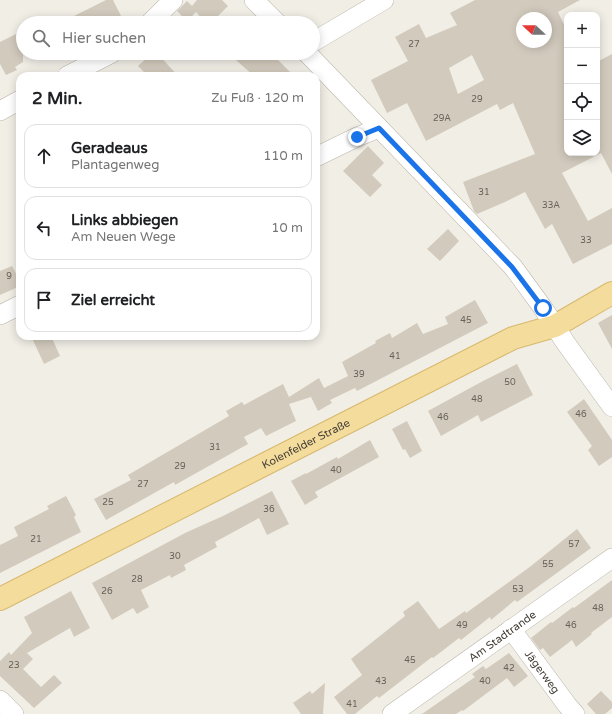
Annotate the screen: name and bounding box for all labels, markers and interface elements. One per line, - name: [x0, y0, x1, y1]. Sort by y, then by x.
- north arrow: [516, 12, 552, 48]
- map controls: [564, 12, 600, 156]
- button: +: [564, 12, 600, 48]
- search box: [16, 16, 320, 60]
- icon: search: [30, 27, 52, 49]
- text: Hier suchen: [62, 29, 146, 47]
- house number: 27: [408, 39, 420, 50]
- button: −: [564, 48, 600, 84]
- button: locate: [564, 84, 600, 120]
- text: 2 Min.: [32, 88, 82, 109]
- text: Zu Fuß · 120 m: [211, 90, 304, 106]
- house number: 29: [471, 94, 483, 105]
- house number: 29A: [433, 113, 451, 124]
- button: layers: [564, 120, 600, 156]
- route end: [348, 128, 366, 146]
- text: Geradeaus: [71, 139, 148, 157]
- icon: ahead: [33, 145, 55, 167]
- text: 110 m: [263, 148, 303, 164]
- text: Plantagenweg: [71, 157, 159, 173]
- house number: 31: [478, 187, 490, 198]
- house number: 33A: [542, 200, 560, 211]
- text: Links abbiegen: [71, 211, 178, 229]
- icon: left: [33, 217, 55, 239]
- text: 10 m: [271, 220, 303, 236]
- text: Am Neuen Wege: [71, 229, 176, 245]
- house number: 33: [580, 235, 592, 246]
- house number: 9: [6, 271, 12, 282]
- icon: arrive: [33, 289, 55, 311]
- text: Ziel erreicht: [71, 291, 155, 309]
- route start: [534, 299, 552, 317]
- house number: 45: [460, 315, 472, 326]
- house number: 41: [389, 351, 401, 362]
- house number: 39: [353, 369, 365, 380]
- house number: 50: [504, 377, 516, 388]
- house number: 48: [471, 394, 483, 405]
- house number: 46: [575, 409, 587, 420]
- house number: 46: [437, 412, 449, 423]
- street label: Kolenfelder Straße: [260, 416, 352, 472]
- house number: 31: [209, 442, 221, 453]
- house number: 29: [174, 461, 186, 472]
- house number: 40: [330, 465, 342, 476]
- house number: 27: [137, 479, 149, 490]
- house number: 25: [102, 497, 114, 508]
- house number: 36: [263, 504, 275, 515]
- house number: 21: [30, 534, 42, 545]
- house number: 57: [568, 539, 580, 550]
- house number: 30: [169, 551, 181, 562]
- house number: 55: [542, 559, 554, 570]
- house number: 28: [131, 574, 143, 585]
- house number: 53: [512, 584, 524, 595]
- house number: 26: [101, 586, 113, 597]
- house number: 48: [592, 603, 604, 614]
- street label: Am Stadtrande: [466, 608, 539, 665]
- house number: 49: [456, 620, 468, 631]
- house number: 46: [565, 620, 577, 631]
- street label: Jägerweg: [522, 648, 562, 696]
- house number: 45: [404, 655, 416, 666]
- house number: 23: [8, 660, 20, 671]
- house number: 42: [503, 663, 515, 674]
- house number: 43: [375, 676, 387, 687]
- house number: 40: [479, 676, 491, 687]
- house number: 41: [346, 699, 358, 710]

